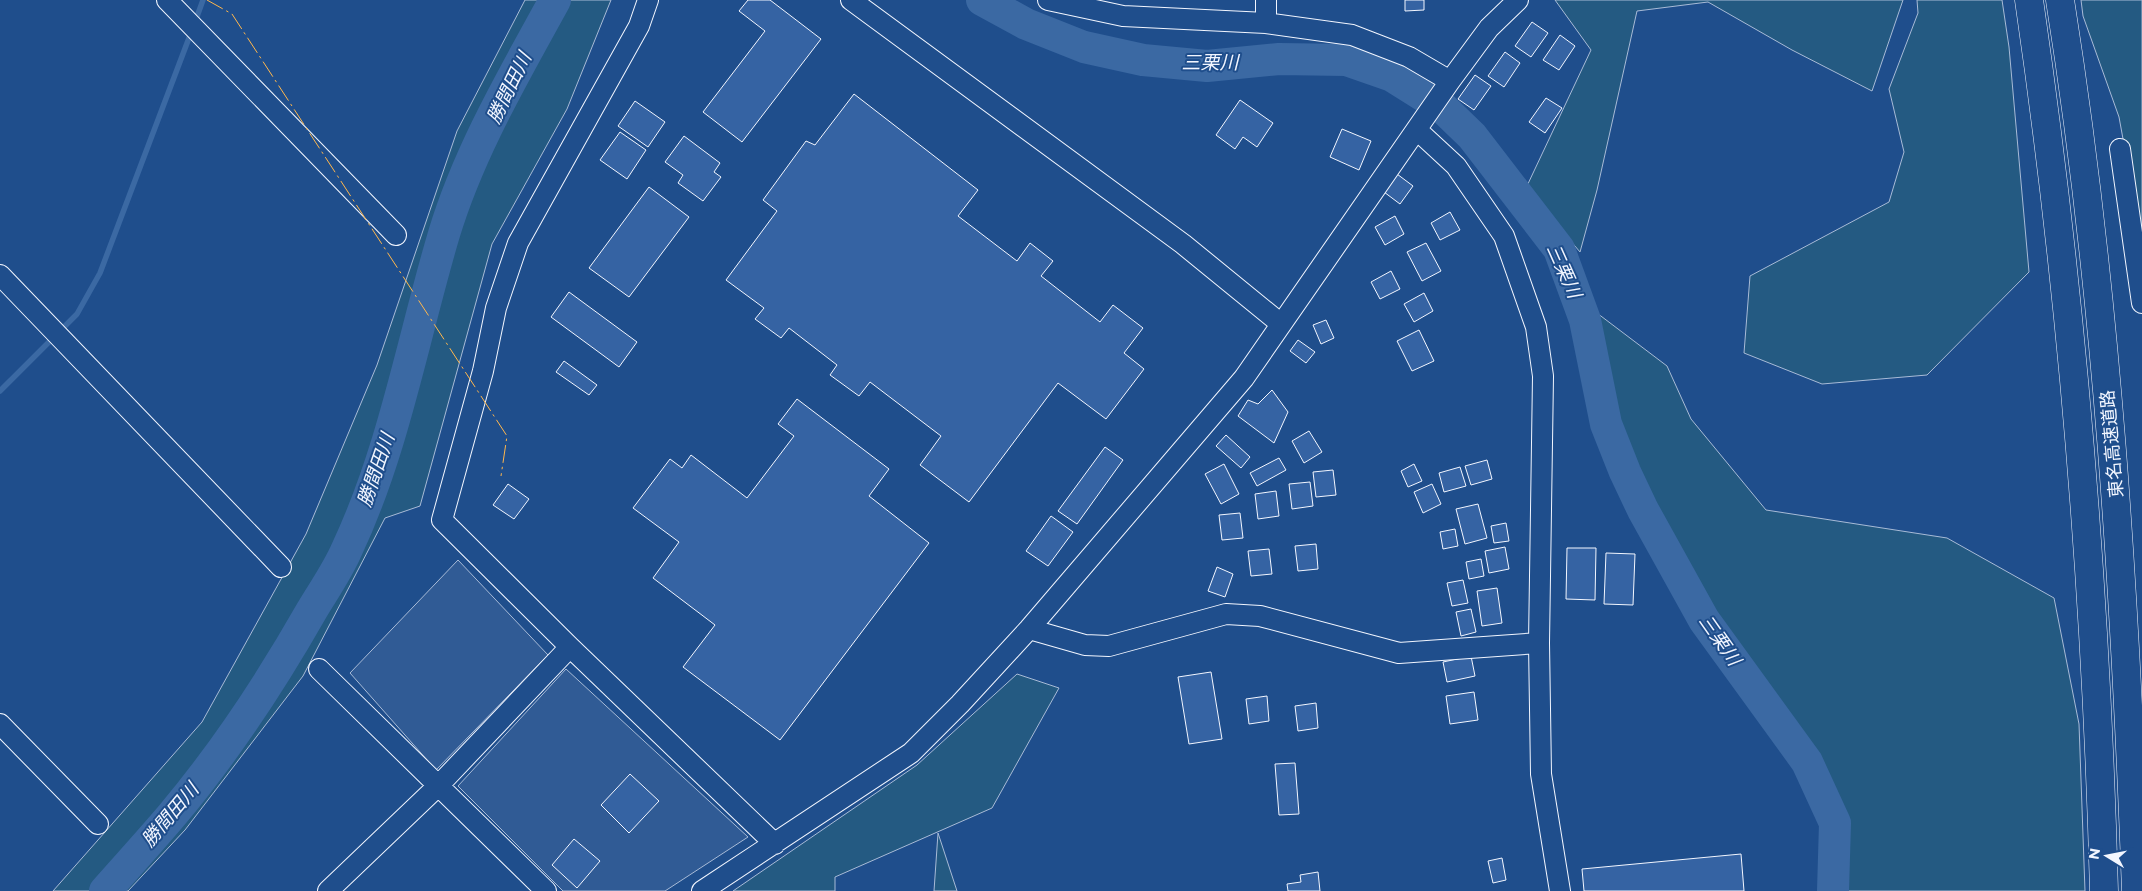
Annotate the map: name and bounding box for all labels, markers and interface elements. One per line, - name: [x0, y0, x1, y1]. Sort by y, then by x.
- water label: 勝間田川: [482, 47, 537, 127]
- water label: 三栗川: [1181, 51, 1240, 74]
- water label: 三栗川: [1542, 240, 1587, 304]
- street label: 東名高速道路: [2096, 389, 2128, 499]
- water label: 勝間田川: [353, 428, 400, 510]
- water label: 三栗川: [1694, 610, 1747, 672]
- water label: 勝間田川: [137, 777, 205, 852]
- north arrow: [2082, 831, 2132, 881]
- text: N: [2084, 847, 2104, 861]

